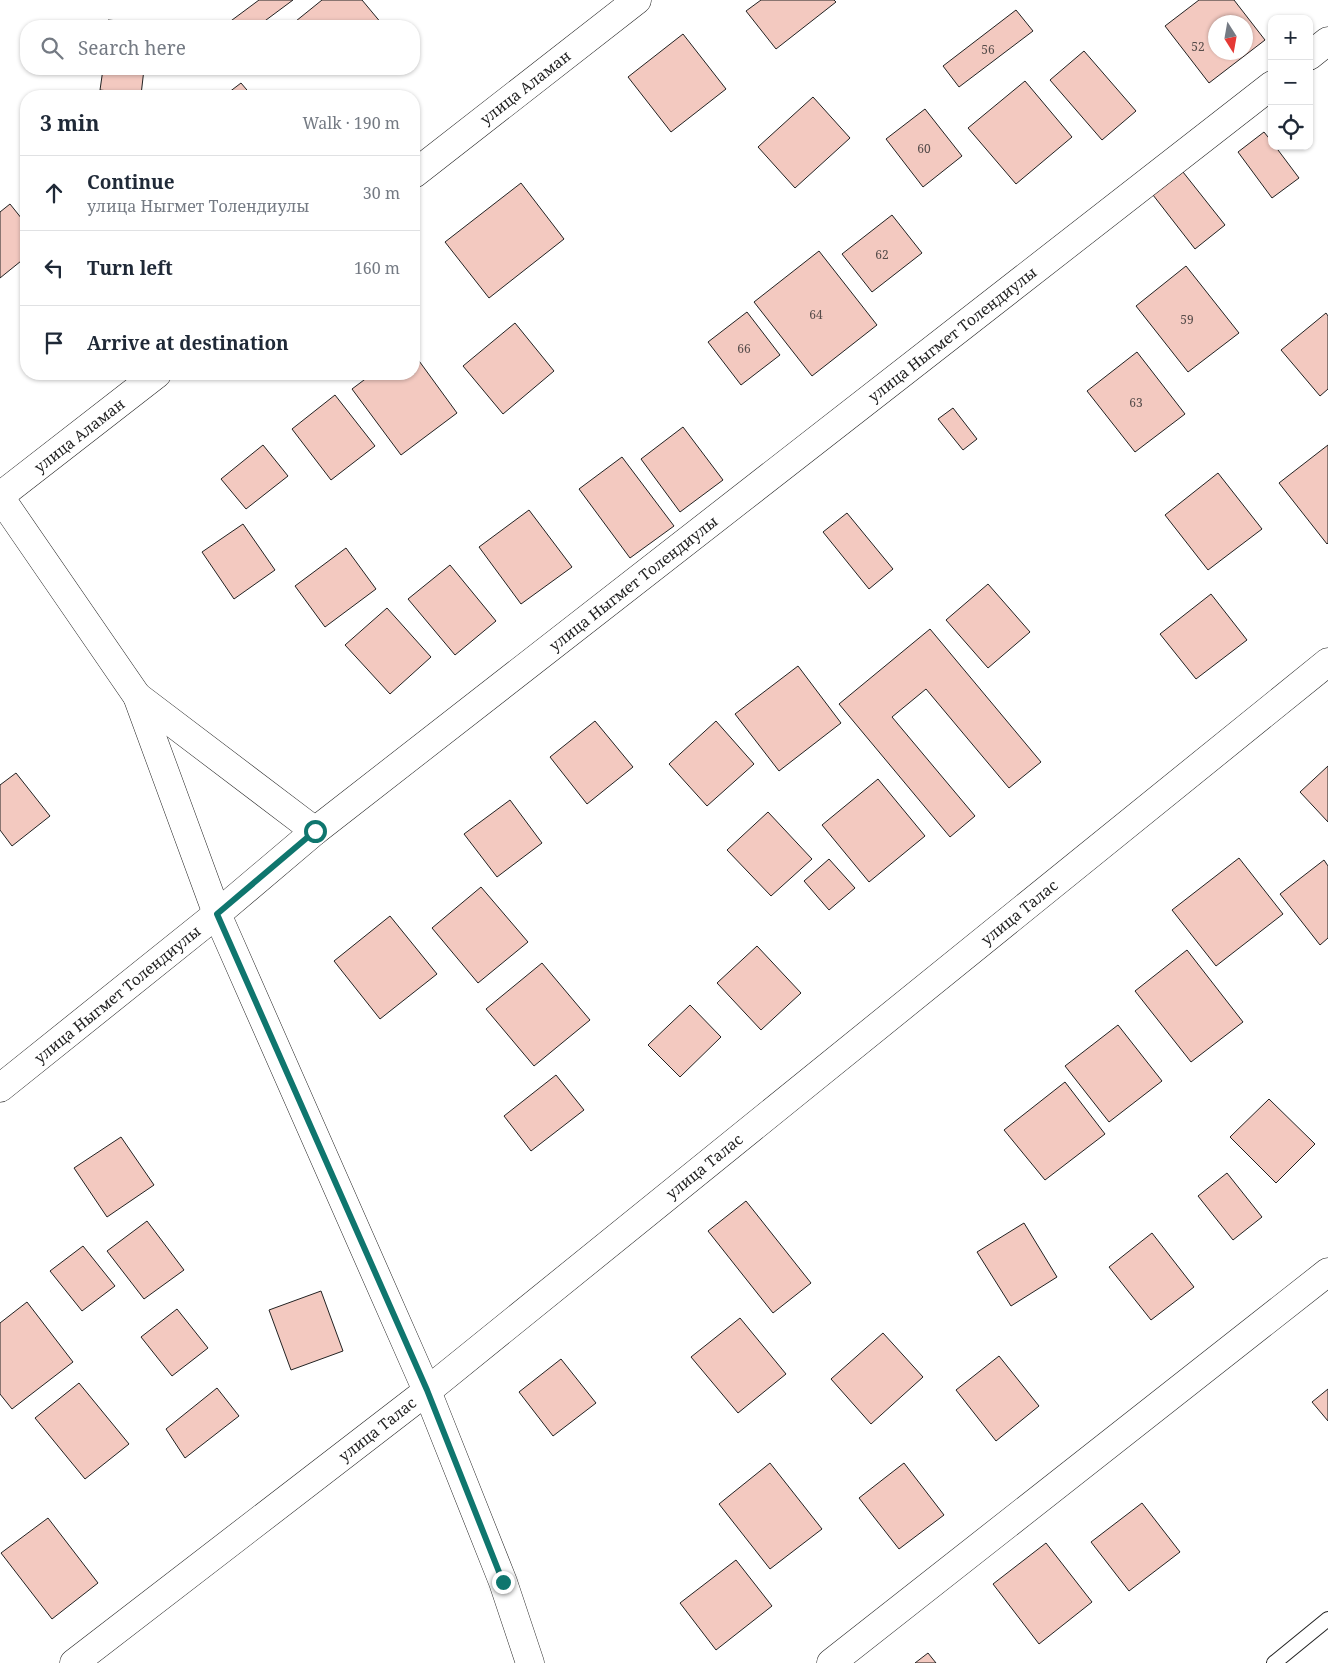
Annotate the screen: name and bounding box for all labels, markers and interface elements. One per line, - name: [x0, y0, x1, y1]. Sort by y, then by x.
- north arrow: [1208, 15, 1253, 60]
- map controls: [1268, 15, 1313, 150]
- button: +: [1268, 15, 1313, 60]
- search box: [20, 20, 420, 75]
- icon: search: [38, 34, 66, 62]
- text: Search here: [78, 35, 186, 61]
- house number: 52: [1191, 38, 1205, 55]
- house number: 56: [981, 41, 995, 58]
- street label: улица Аламан: [476, 45, 574, 129]
- button: −: [1268, 60, 1313, 105]
- button: locate: [1268, 105, 1313, 150]
- text: 3 min: [40, 109, 99, 137]
- text: Walk · 190 m: [303, 112, 400, 134]
- house number: 60: [917, 140, 931, 157]
- text: Continue: [87, 169, 175, 195]
- icon: ahead: [40, 179, 68, 207]
- text: 30 m: [363, 182, 400, 204]
- text: улица Ныгмет Толендиулы: [87, 195, 309, 217]
- house number: 62: [875, 246, 889, 263]
- icon: left: [40, 254, 68, 282]
- text: Turn left: [87, 255, 173, 281]
- text: 160 m: [354, 257, 400, 279]
- street label: улица Ныгмет Толендиулы: [864, 262, 1040, 406]
- house number: 64: [809, 306, 823, 323]
- house number: 59: [1180, 311, 1194, 328]
- icon: arrive: [40, 329, 68, 357]
- text: Arrive at destination: [87, 330, 289, 356]
- house number: 66: [737, 340, 751, 357]
- street label: улица Аламан: [30, 393, 128, 477]
- house number: 63: [1129, 394, 1143, 411]
- street label: улица Ныгмет Толендиулы: [545, 511, 721, 655]
- route start: [304, 820, 327, 843]
- street label: улица Талас: [976, 875, 1062, 949]
- street label: улица Ныгмет Толендиулы: [30, 921, 204, 1067]
- street label: улица Талас: [661, 1129, 747, 1203]
- street label: улица Талас: [334, 1392, 420, 1466]
- route end: [492, 1571, 515, 1594]

